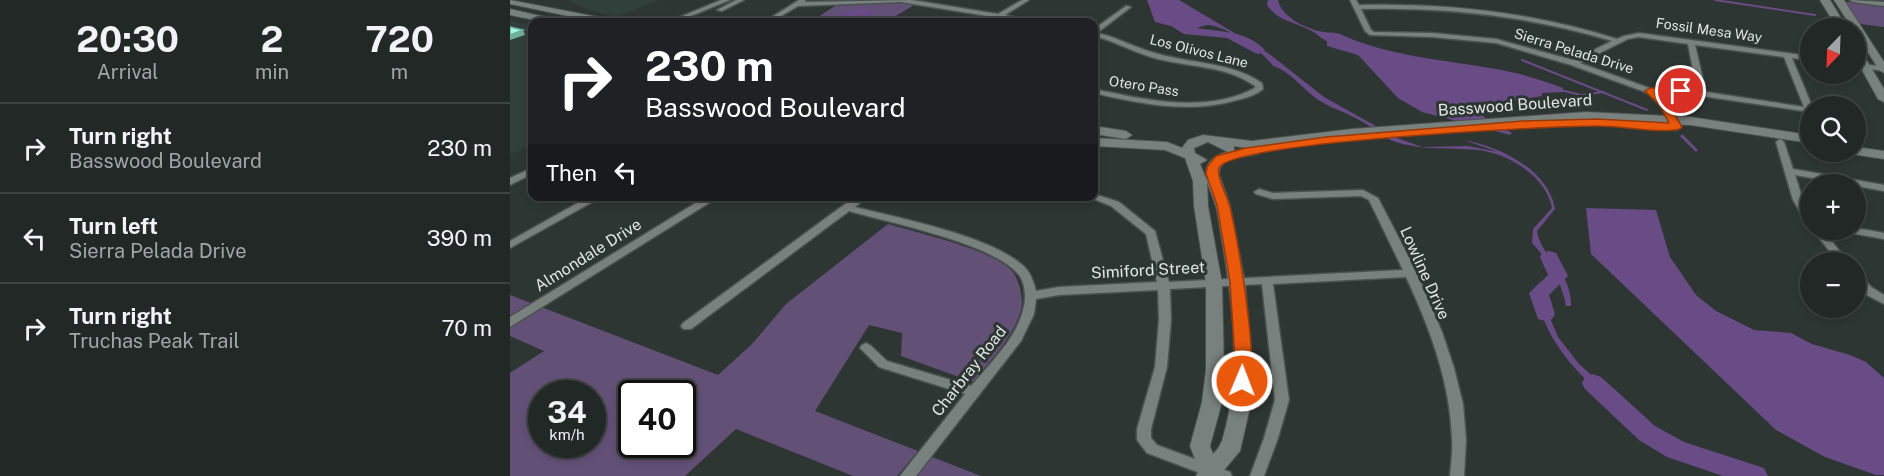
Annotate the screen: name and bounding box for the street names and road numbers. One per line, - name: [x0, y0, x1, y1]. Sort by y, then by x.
- street label: Fossil Mesa Way: [1655, 15, 1764, 45]
- street label: Sierra Pelada Drive: [1512, 25, 1636, 77]
- street label: Los Olivos Lane: [1148, 31, 1250, 71]
- street label: Otero Pass: [1108, 73, 1180, 99]
- street label: Basswood Boulevard: [1437, 90, 1593, 120]
- street label: Almondale Drive: [531, 215, 645, 295]
- street label: Lowline Drive: [1396, 224, 1454, 322]
- street label: Simiford Street: [1091, 258, 1205, 282]
- street label: Charbray Road: [928, 322, 1010, 420]

